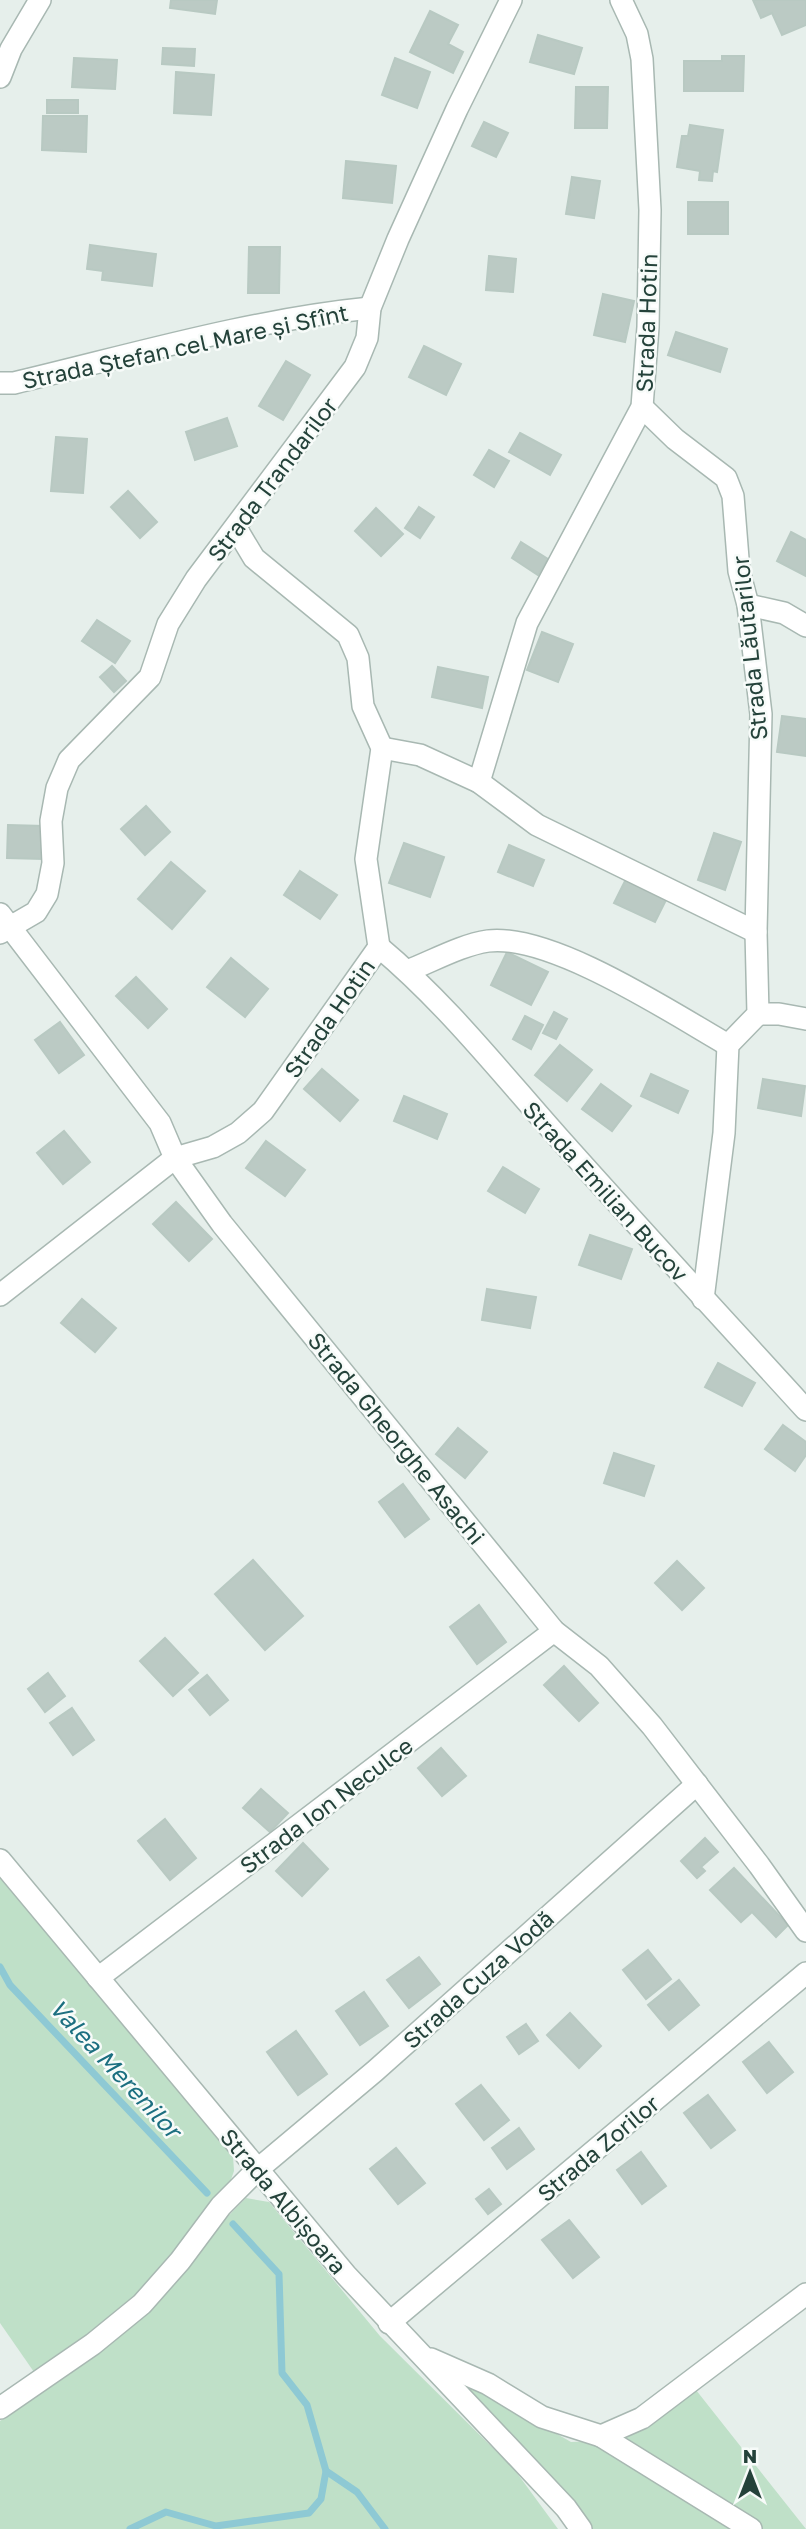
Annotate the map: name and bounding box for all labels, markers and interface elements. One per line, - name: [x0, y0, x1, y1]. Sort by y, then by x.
- street label: Strada Hotin: [630, 253, 662, 393]
- street label: Strada Ștefan cel Mare și Sfînt: [19, 298, 351, 395]
- street label: Strada Trandarilor: [201, 391, 343, 567]
- street label: Strada Lăutarilor: [725, 554, 773, 742]
- street label: Strada Hotin: [278, 953, 380, 1083]
- street label: Strada Emilian Bucov: [518, 1095, 694, 1287]
- street label: Strada Gheorghe Asachi: [303, 1326, 491, 1550]
- street label: Strada Ion Neculce: [234, 1731, 418, 1879]
- street label: Strada Cuza Vodă: [397, 1904, 559, 2054]
- water label: Valea Merenilor: [44, 1993, 190, 2146]
- street label: Strada Zorilor: [531, 2089, 665, 2207]
- street label: Strada Albișoara: [214, 2123, 353, 2280]
- north arrow: [715, 2438, 785, 2508]
- text: N: [743, 2444, 757, 2467]

